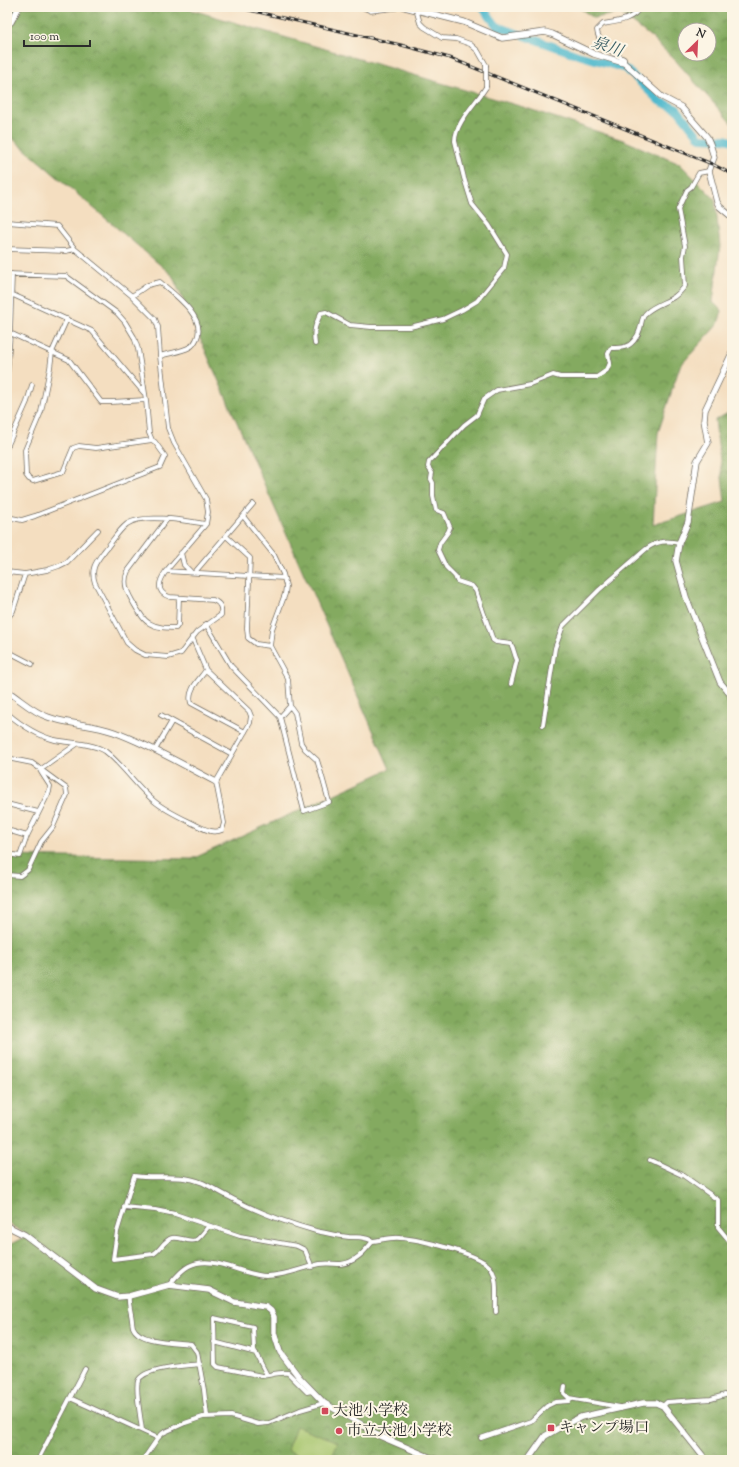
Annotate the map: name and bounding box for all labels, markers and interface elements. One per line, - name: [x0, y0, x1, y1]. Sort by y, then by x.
- scale bar: [24, 22, 90, 48]
- north arrow: [677, 22, 717, 62]
- text: N: [692, 24, 708, 43]
- text: 100 m: [30, 28, 59, 46]
- water label: 泉川: [588, 32, 628, 65]
- place label: 大池小学校: [333, 1401, 408, 1422]
- marker: 大池小学校: [320, 1406, 330, 1416]
- place label: キャンプ場口: [559, 1418, 649, 1439]
- place label: 市立大池小学校: [347, 1421, 452, 1442]
- marker: キャンプ場口: [546, 1423, 556, 1433]
- marker: 市立大池小学校: [334, 1426, 344, 1436]

